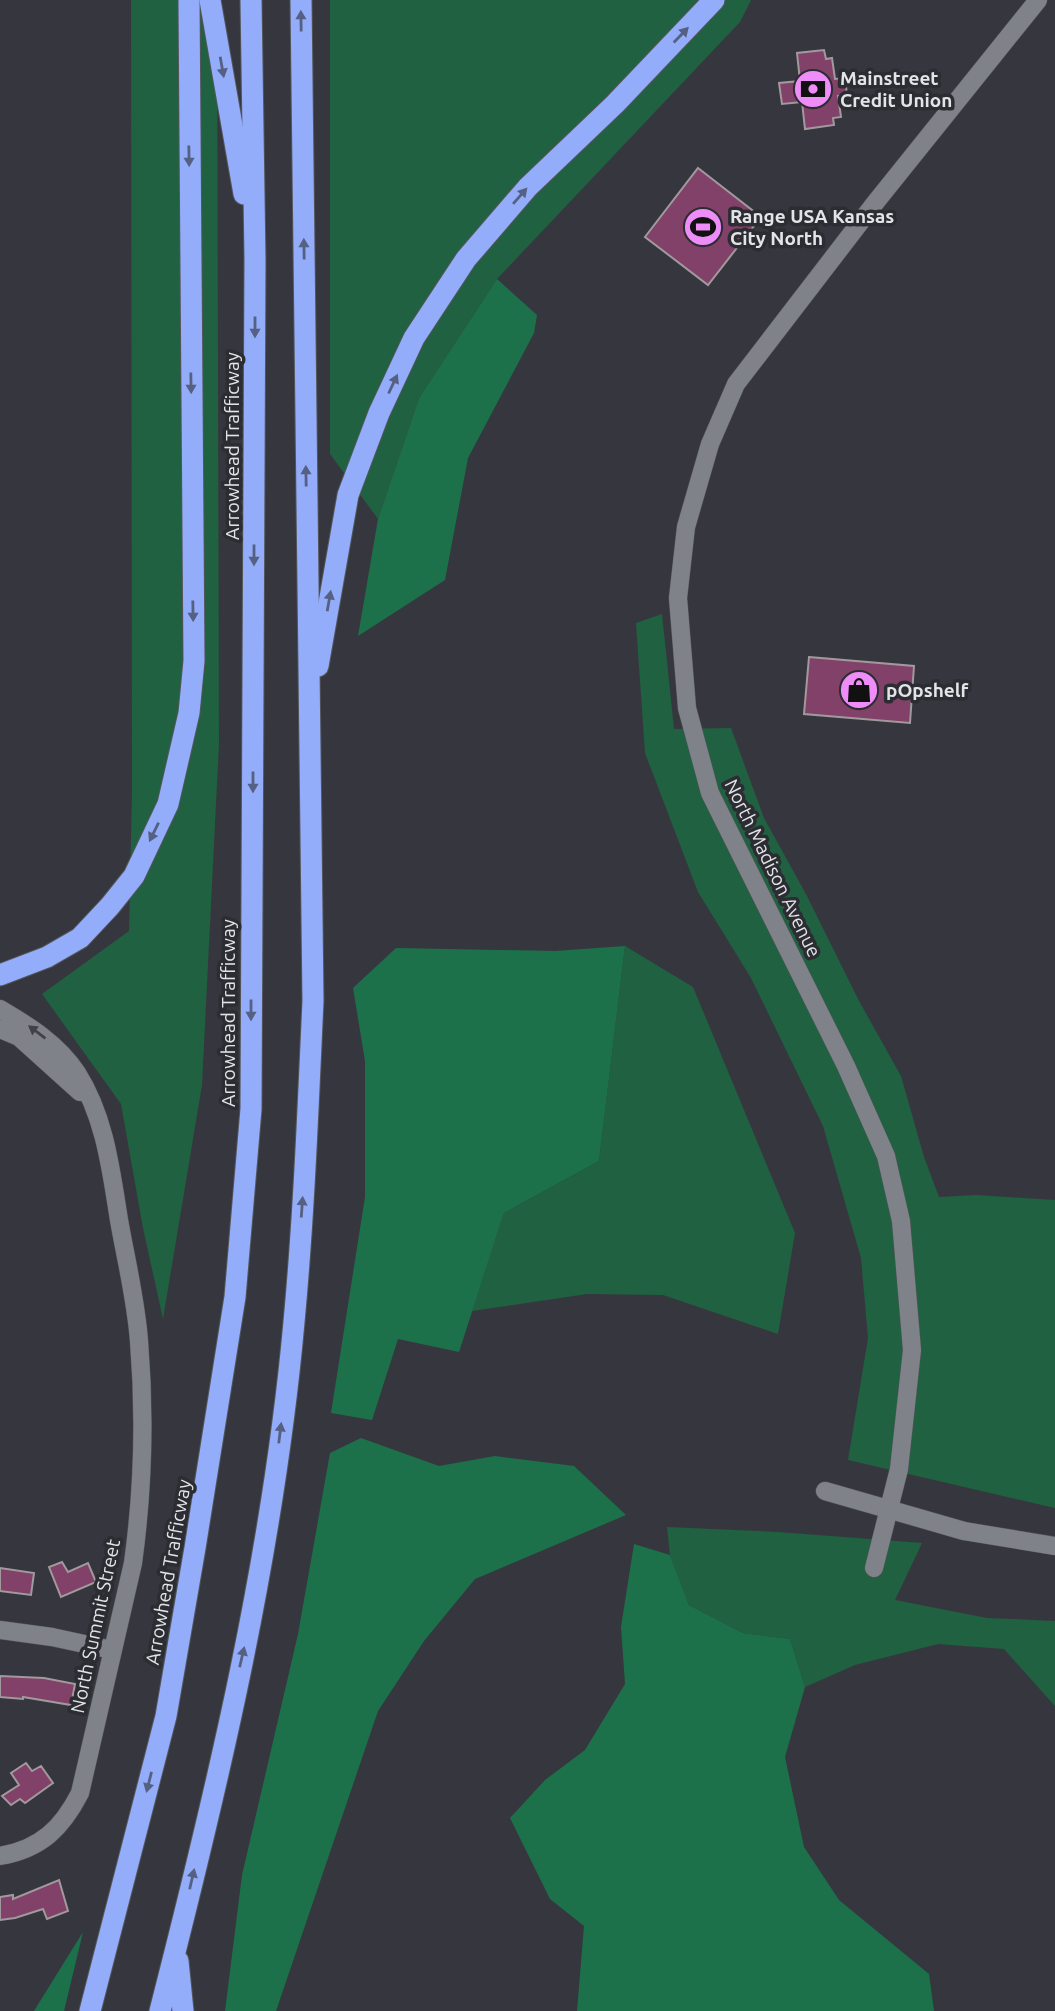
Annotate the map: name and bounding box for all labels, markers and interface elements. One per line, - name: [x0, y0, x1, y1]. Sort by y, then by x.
- one-way arrow: [295, 10, 307, 32]
- one-way arrow: [672, 27, 688, 44]
- one-way arrow: [217, 56, 228, 78]
- place label: Mainstreet Credit Union: [840, 67, 952, 111]
- bank icon: Mainstreet Credit Union: [792, 68, 834, 110]
- one-way arrow: [183, 145, 195, 167]
- one-way arrow: [512, 188, 527, 205]
- place label: Range USA Kansas City North: [730, 205, 894, 249]
- sports icon: Range USA Kansas City North: [682, 206, 724, 248]
- one-way arrow: [298, 238, 310, 260]
- one-way arrow: [249, 317, 261, 339]
- street label: Arrowhead Trafficway: [221, 352, 243, 540]
- one-way arrow: [185, 372, 197, 394]
- one-way arrow: [388, 373, 399, 394]
- one-way arrow: [301, 465, 312, 487]
- one-way arrow: [248, 544, 260, 566]
- one-way arrow: [324, 590, 335, 612]
- one-way arrow: [187, 600, 199, 622]
- shop icon: pOpshelf: [838, 669, 880, 711]
- place label: pOpshelf: [886, 679, 968, 701]
- one-way arrow: [247, 772, 258, 794]
- street label: North Madison Avenue: [720, 775, 826, 961]
- one-way arrow: [149, 822, 160, 842]
- street label: Arrowhead Trafficway: [217, 919, 239, 1107]
- one-way arrow: [245, 999, 257, 1021]
- one-way arrow: [28, 1025, 46, 1040]
- one-way arrow: [297, 1195, 308, 1217]
- one-way arrow: [274, 1422, 285, 1444]
- street label: Arrowhead Trafficway: [141, 1478, 195, 1666]
- street label: North Summit Street: [66, 1536, 124, 1715]
- one-way arrow: [237, 1646, 248, 1668]
- one-way arrow: [143, 1771, 154, 1793]
- one-way arrow: [187, 1868, 198, 1890]

